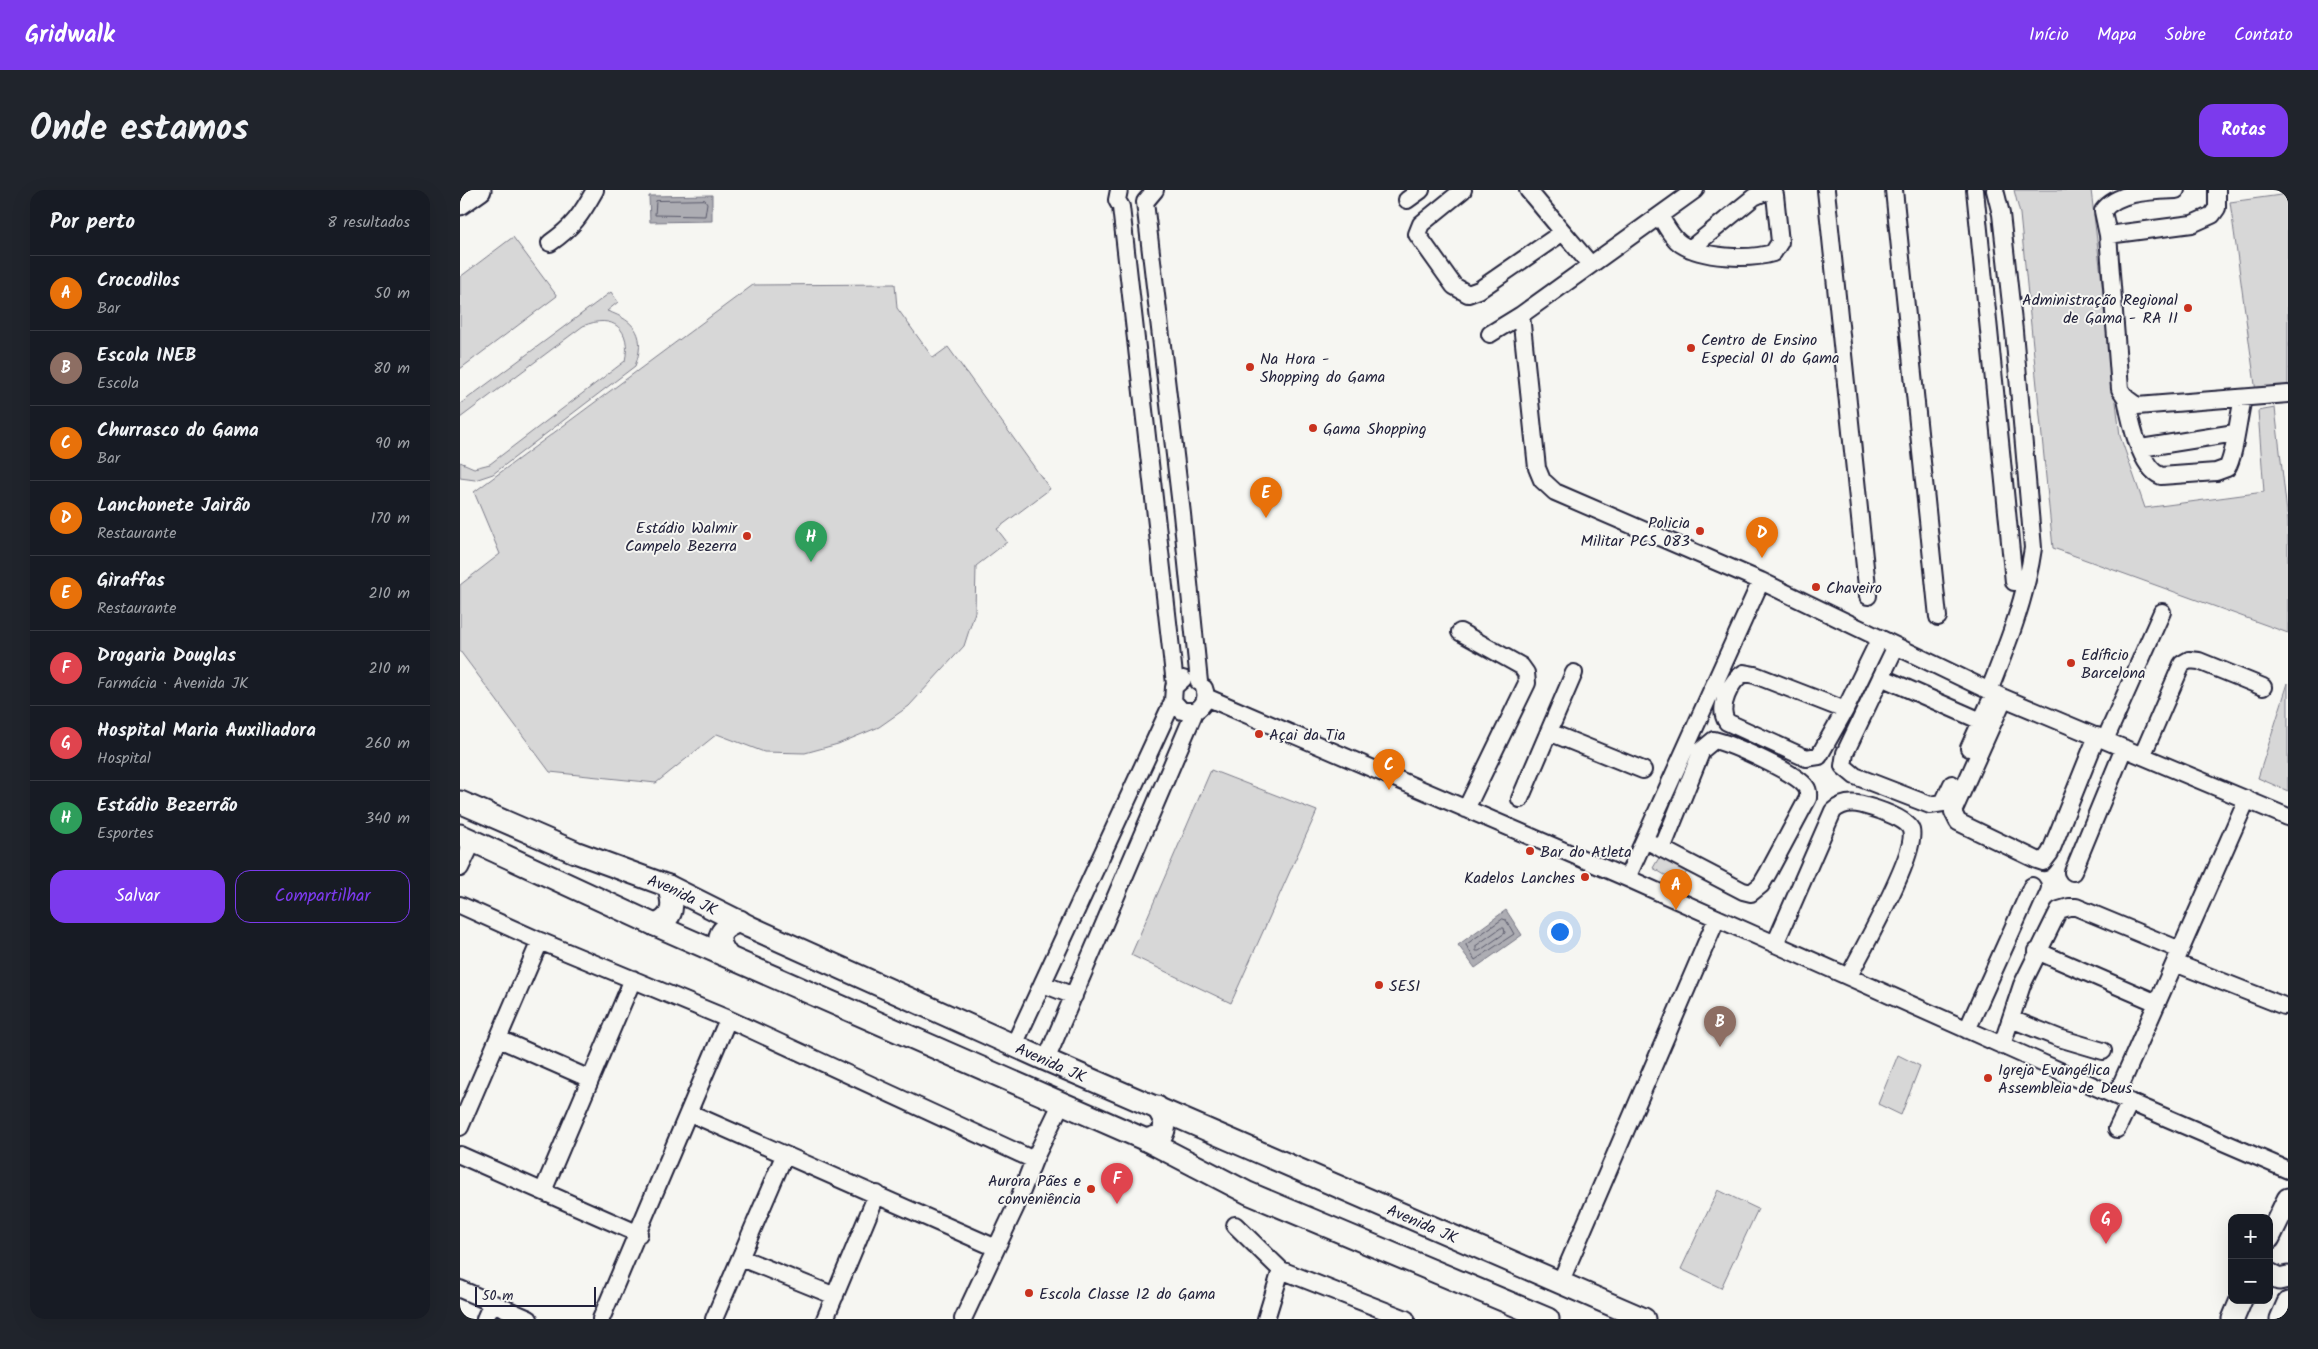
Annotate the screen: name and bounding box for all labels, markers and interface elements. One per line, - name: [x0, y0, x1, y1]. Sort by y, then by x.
- text: Gridwalk: [25, 16, 115, 55]
- text: Início: [2029, 21, 2069, 50]
- text: Mapa: [2097, 21, 2137, 50]
- text: Sobre: [2165, 21, 2206, 50]
- text: Contato: [2234, 21, 2293, 50]
- text: Onde estamos: [30, 102, 249, 158]
- button: Rotas: [2199, 104, 2288, 157]
- text: Por perto: [50, 206, 135, 239]
- text: 8 resultados: [327, 210, 410, 235]
- text: Crocodilos: [97, 266, 180, 296]
- text: A: [61, 281, 71, 306]
- text: 50 m: [374, 281, 410, 306]
- place label: Administração Regional de Gama - RA II: [2022, 288, 2178, 331]
- text: Bar: [97, 296, 120, 321]
- marker: Administração Regional de Gama - RA II: [2182, 302, 2194, 314]
- place label: Centro de Ensino Especial 01 do Gama: [1701, 328, 1839, 371]
- text: Escola INEB: [97, 341, 197, 371]
- marker: Centro de Ensino Especial 01 do Gama: [1685, 342, 1697, 354]
- place label: Na Hora - Shopping do Gama: [1260, 347, 1385, 390]
- text: B: [61, 356, 71, 381]
- text: 80 m: [373, 356, 410, 381]
- marker: Na Hora - Shopping do Gama: [1244, 361, 1256, 373]
- text: Escola: [97, 371, 139, 396]
- text: Churrasco do Gama: [97, 416, 259, 446]
- place label: Gama Shopping: [1323, 417, 1427, 442]
- marker: Gama Shopping: [1307, 422, 1319, 434]
- text: C: [61, 431, 71, 456]
- text: 90 m: [375, 431, 410, 456]
- text: Bar: [97, 446, 120, 471]
- pin: E: [1250, 477, 1282, 518]
- text: Lanchonete Jairão: [97, 491, 250, 521]
- text: D: [61, 506, 71, 531]
- text: 170 m: [370, 506, 410, 531]
- place label: Policia Militar PCS 083: [1580, 511, 1690, 554]
- place label: Estádio Walmir Campelo Bezerra: [625, 516, 739, 559]
- pin: D: [1746, 517, 1778, 558]
- text: Restaurante: [97, 521, 176, 546]
- pin: H: [795, 521, 827, 562]
- marker: Policia Militar PCS 083: [1694, 525, 1706, 537]
- marker: Estádio Walmir Campelo Bezerra: [741, 530, 753, 542]
- text: Giraffas: [97, 566, 165, 596]
- place label: Chaveiro: [1826, 576, 1882, 601]
- text: E: [62, 581, 70, 606]
- text: 210 m: [369, 581, 410, 606]
- marker: Chaveiro: [1810, 581, 1822, 593]
- text: Restaurante: [97, 596, 176, 621]
- text: Drogaria Douglas: [97, 641, 236, 671]
- place label: Edíficio Barcelona: [2081, 643, 2146, 686]
- text: F: [62, 656, 70, 681]
- text: 210 m: [369, 656, 410, 681]
- marker: Edíficio Barcelona: [2065, 657, 2077, 669]
- text: Farmácia · Avenida JK: [97, 671, 248, 696]
- text: Hospital Maria Auxiliadora: [97, 716, 316, 746]
- place label: Açai da Tia: [1269, 723, 1345, 748]
- marker: Açai da Tia: [1253, 728, 1265, 740]
- text: G: [61, 731, 71, 756]
- text: 260 m: [365, 731, 410, 756]
- text: Hospital: [97, 746, 151, 771]
- pin: C: [1373, 749, 1405, 790]
- text: Estádio Bezerrão: [97, 791, 238, 821]
- text: H: [61, 806, 71, 831]
- text: 340 m: [365, 806, 410, 831]
- text: Esportes: [97, 821, 154, 846]
- place label: Bar do Atleta: [1540, 840, 1632, 865]
- marker: Bar do Atleta: [1524, 845, 1536, 857]
- place label: Kadelos Lanches: [1464, 866, 1575, 891]
- street label: Avenida JK: [644, 868, 722, 923]
- pin: A: [1660, 869, 1692, 910]
- button: Salvar: [50, 870, 225, 923]
- button: Compartilhar: [235, 870, 410, 923]
- marker: Kadelos Lanches: [1579, 871, 1591, 883]
- your location: [1547, 919, 1573, 945]
- place label: SESI: [1389, 974, 1420, 999]
- marker: SESI: [1373, 979, 1385, 991]
- pin: B: [1704, 1006, 1736, 1047]
- street label: Avenida JK: [1011, 1037, 1090, 1090]
- place label: Igreja Evangélica Assembleia de Deus: [1998, 1058, 2132, 1101]
- marker: Igreja Evangélica Assembleia de Deus: [1982, 1072, 1994, 1084]
- pin: F: [1101, 1163, 1133, 1204]
- place label: Aurora Pães e conveniência: [988, 1169, 1081, 1212]
- marker: Aurora Pães e conveniência: [1085, 1183, 1097, 1195]
- street label: Avenida JK: [1383, 1198, 1462, 1251]
- pin: G: [2090, 1203, 2122, 1244]
- map controls: [2228, 1214, 2273, 1304]
- button: +: [2228, 1214, 2273, 1259]
- button: −: [2228, 1259, 2273, 1304]
- place label: Escola Classe 12 do Gama: [1039, 1282, 1216, 1307]
- scale bar: [475, 1284, 596, 1307]
- text: 50 m: [482, 1285, 513, 1307]
- marker: Escola Classe 12 do Gama: [1023, 1287, 1035, 1299]

